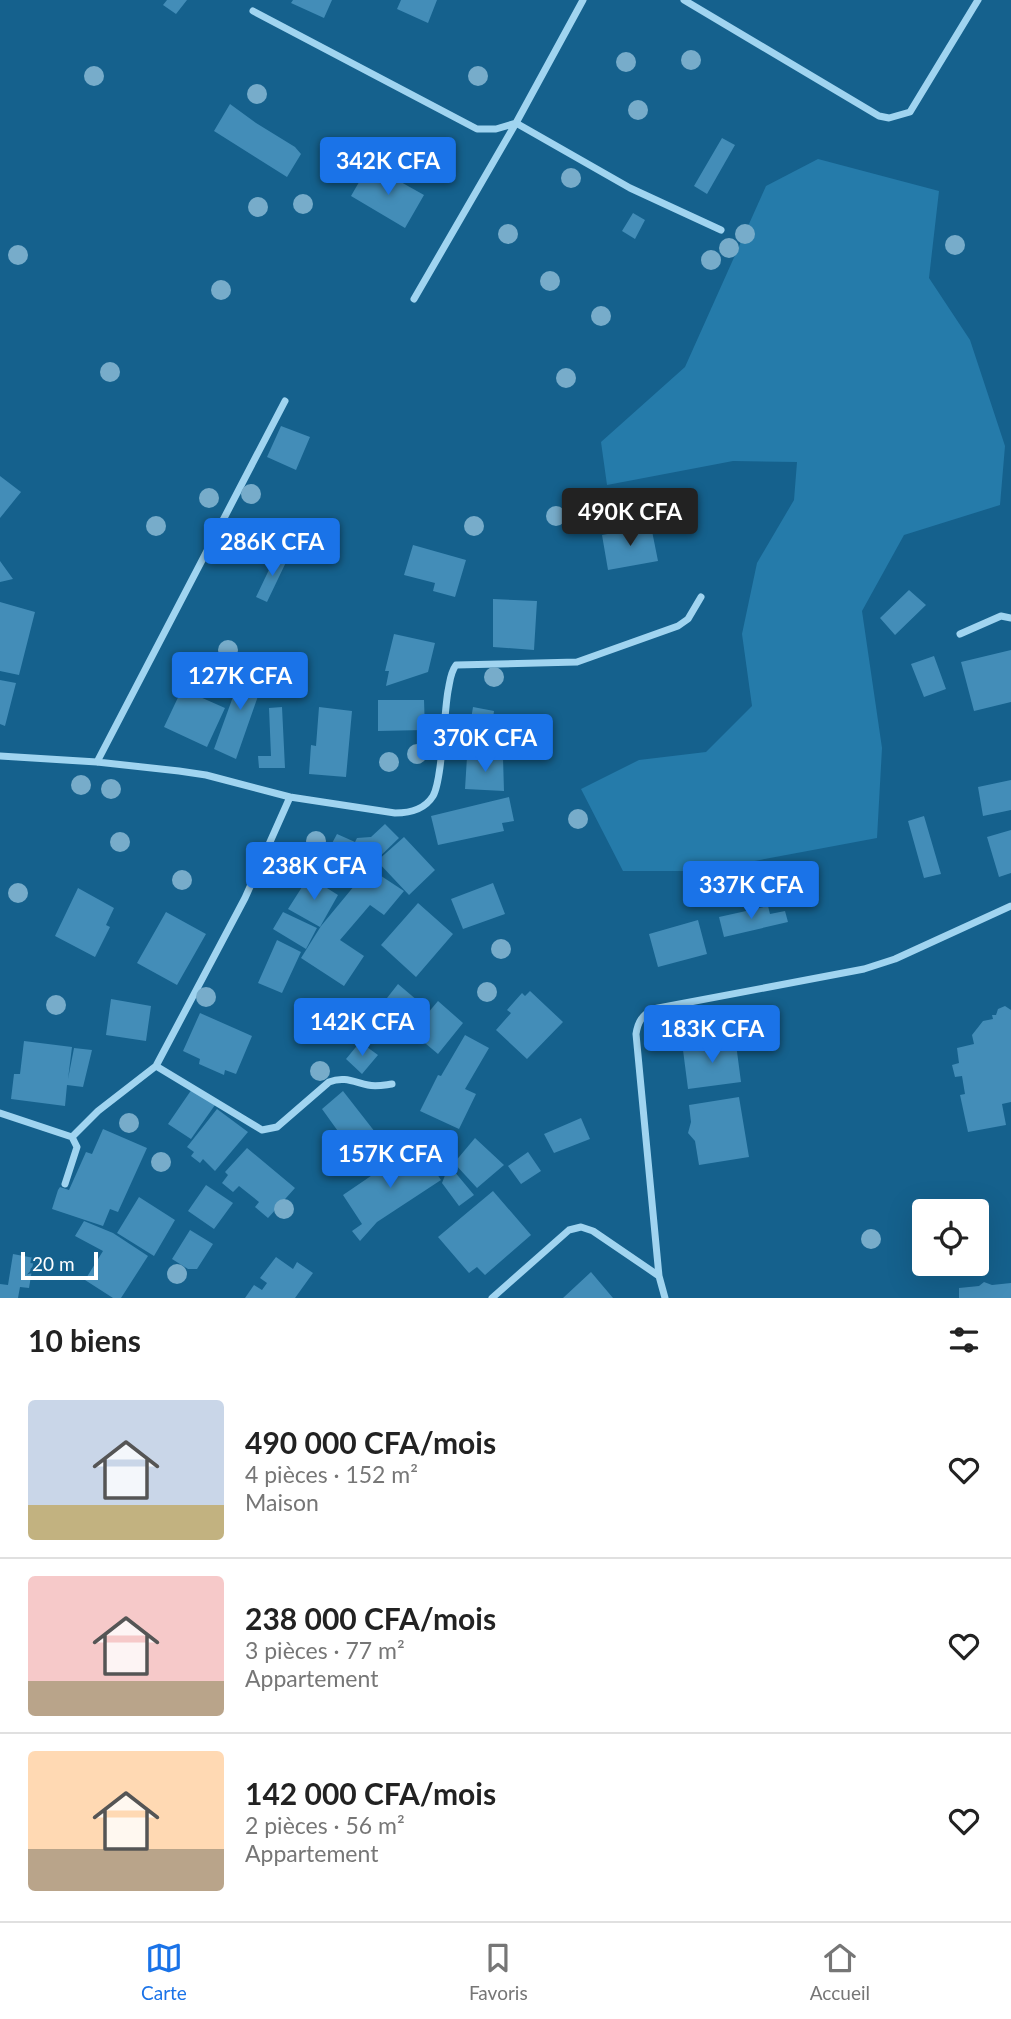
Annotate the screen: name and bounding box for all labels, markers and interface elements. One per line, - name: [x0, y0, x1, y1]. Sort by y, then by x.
- pin: 342K CFA: [316, 138, 460, 197]
- text: 342K CFA: [336, 146, 440, 174]
- pin: 490K CFA: [558, 489, 702, 548]
- text: 490K CFA: [578, 497, 682, 525]
- pin: 286K CFA: [200, 518, 344, 578]
- text: 286K CFA: [220, 527, 324, 555]
- pin: 127K CFA: [168, 652, 312, 712]
- text: 127K CFA: [188, 661, 292, 689]
- pin: 370K CFA: [413, 714, 557, 774]
- text: 370K CFA: [433, 723, 537, 751]
- pin: 238K CFA: [242, 842, 386, 902]
- text: 238K CFA: [262, 851, 366, 879]
- pin: 337K CFA: [679, 862, 823, 921]
- text: 337K CFA: [699, 870, 803, 898]
- pin: 142K CFA: [290, 998, 434, 1058]
- pin: 183K CFA: [640, 1006, 784, 1065]
- text: 142K CFA: [310, 1007, 414, 1035]
- text: 183K CFA: [660, 1014, 764, 1042]
- pin: 157K CFA: [318, 1130, 462, 1190]
- text: 157K CFA: [338, 1139, 442, 1167]
- map controls: [912, 1199, 989, 1276]
- button: locate: [912, 1199, 989, 1276]
- scale bar: [21, 1249, 98, 1281]
- text: 20 m: [32, 1252, 75, 1275]
- icon: filters: [945, 1321, 983, 1359]
- text: 10 biens: [28, 1322, 141, 1358]
- text: 490 000 CFA/mois: [245, 1424, 496, 1460]
- icon: home: [84, 1428, 168, 1512]
- icon: heart: [945, 1451, 983, 1489]
- text: 4 pièces · 152 m²: [245, 1460, 418, 1488]
- text: Maison: [245, 1488, 319, 1516]
- text: 238 000 CFA/mois: [245, 1600, 496, 1636]
- icon: home: [84, 1604, 168, 1688]
- icon: heart: [945, 1627, 983, 1665]
- text: 3 pièces · 77 m²: [245, 1636, 405, 1664]
- text: Appartement: [245, 1664, 378, 1692]
- text: 142 000 CFA/mois: [245, 1775, 496, 1811]
- icon: home: [84, 1779, 168, 1863]
- icon: heart: [945, 1802, 983, 1840]
- text: 2 pièces · 56 m²: [245, 1811, 405, 1839]
- text: Appartement: [245, 1839, 378, 1867]
- tab: Carte: [141, 1939, 187, 2004]
- tab: Favoris: [469, 1939, 528, 2004]
- tab: Accueil: [810, 1939, 870, 2004]

